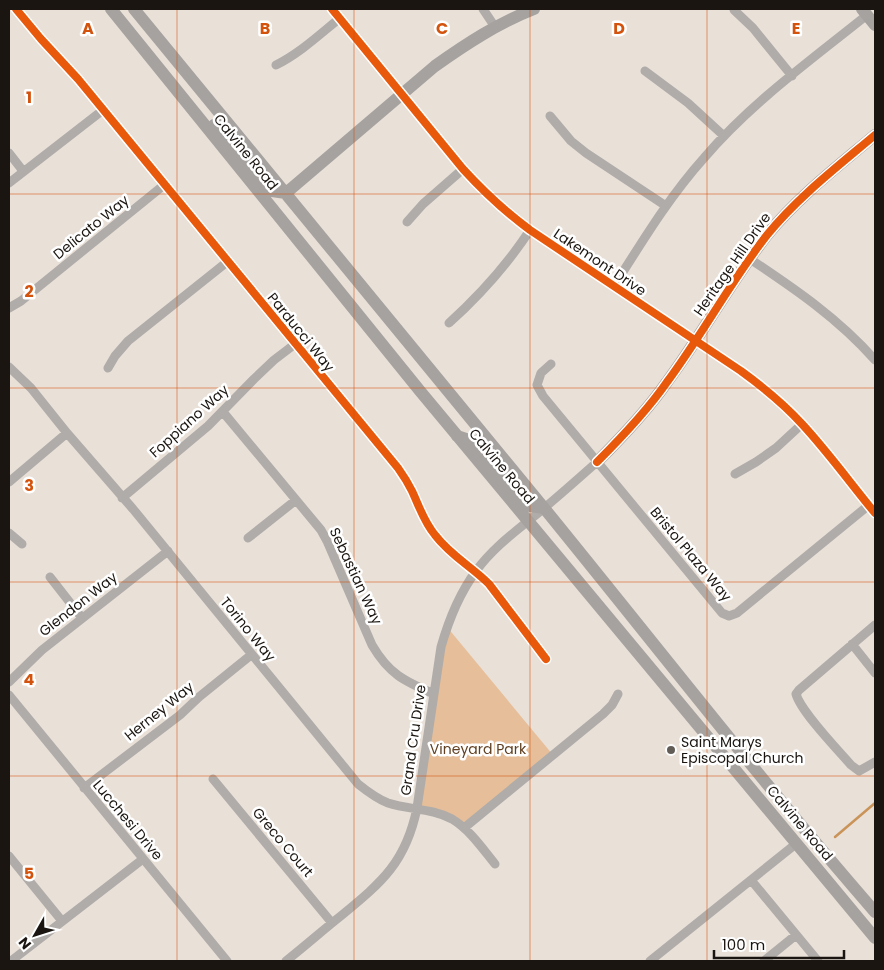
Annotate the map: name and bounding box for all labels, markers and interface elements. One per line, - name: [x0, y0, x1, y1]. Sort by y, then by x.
- text: A: [82, 17, 94, 40]
- text: B: [260, 17, 270, 40]
- text: C: [436, 17, 448, 40]
- text: D: [613, 17, 625, 40]
- text: E: [792, 17, 800, 40]
- text: 1: [26, 86, 32, 109]
- street label: Calvine Road: [209, 110, 283, 194]
- street label: Delicato Way: [49, 190, 133, 264]
- street label: Heritage Hill Drive: [689, 208, 775, 320]
- street label: Lakemont Drive: [550, 224, 650, 301]
- text: 2: [24, 280, 34, 303]
- street label: Parducci Way: [263, 288, 339, 376]
- street label: Foppiano Way: [145, 380, 233, 462]
- street label: Calvine Road: [465, 424, 539, 508]
- text: 3: [24, 474, 34, 497]
- street label: Bristol Plaza Way: [646, 503, 736, 605]
- street label: Sebastian Way: [325, 524, 387, 628]
- street label: Glendon Way: [35, 567, 121, 641]
- street label: Torino Way: [216, 592, 280, 666]
- text: 4: [24, 668, 35, 691]
- street label: Herney Way: [120, 677, 198, 745]
- street label: Grand Cru Drive: [395, 683, 431, 797]
- place label: Saint Marys Episcopal Church: [681, 732, 803, 768]
- park label: Vineyard Park: [430, 739, 527, 759]
- marker: Saint Marys Episcopal Church: [665, 744, 677, 756]
- street label: Lucchesi Drive: [88, 776, 168, 865]
- street label: Calvine Road: [763, 781, 837, 865]
- street label: Greco Court: [248, 803, 318, 881]
- text: 5: [24, 862, 34, 885]
- north arrow: [10, 910, 60, 960]
- scale bar: [714, 928, 844, 960]
- text: N: [14, 933, 36, 954]
- text: 100 m: [722, 934, 765, 955]

